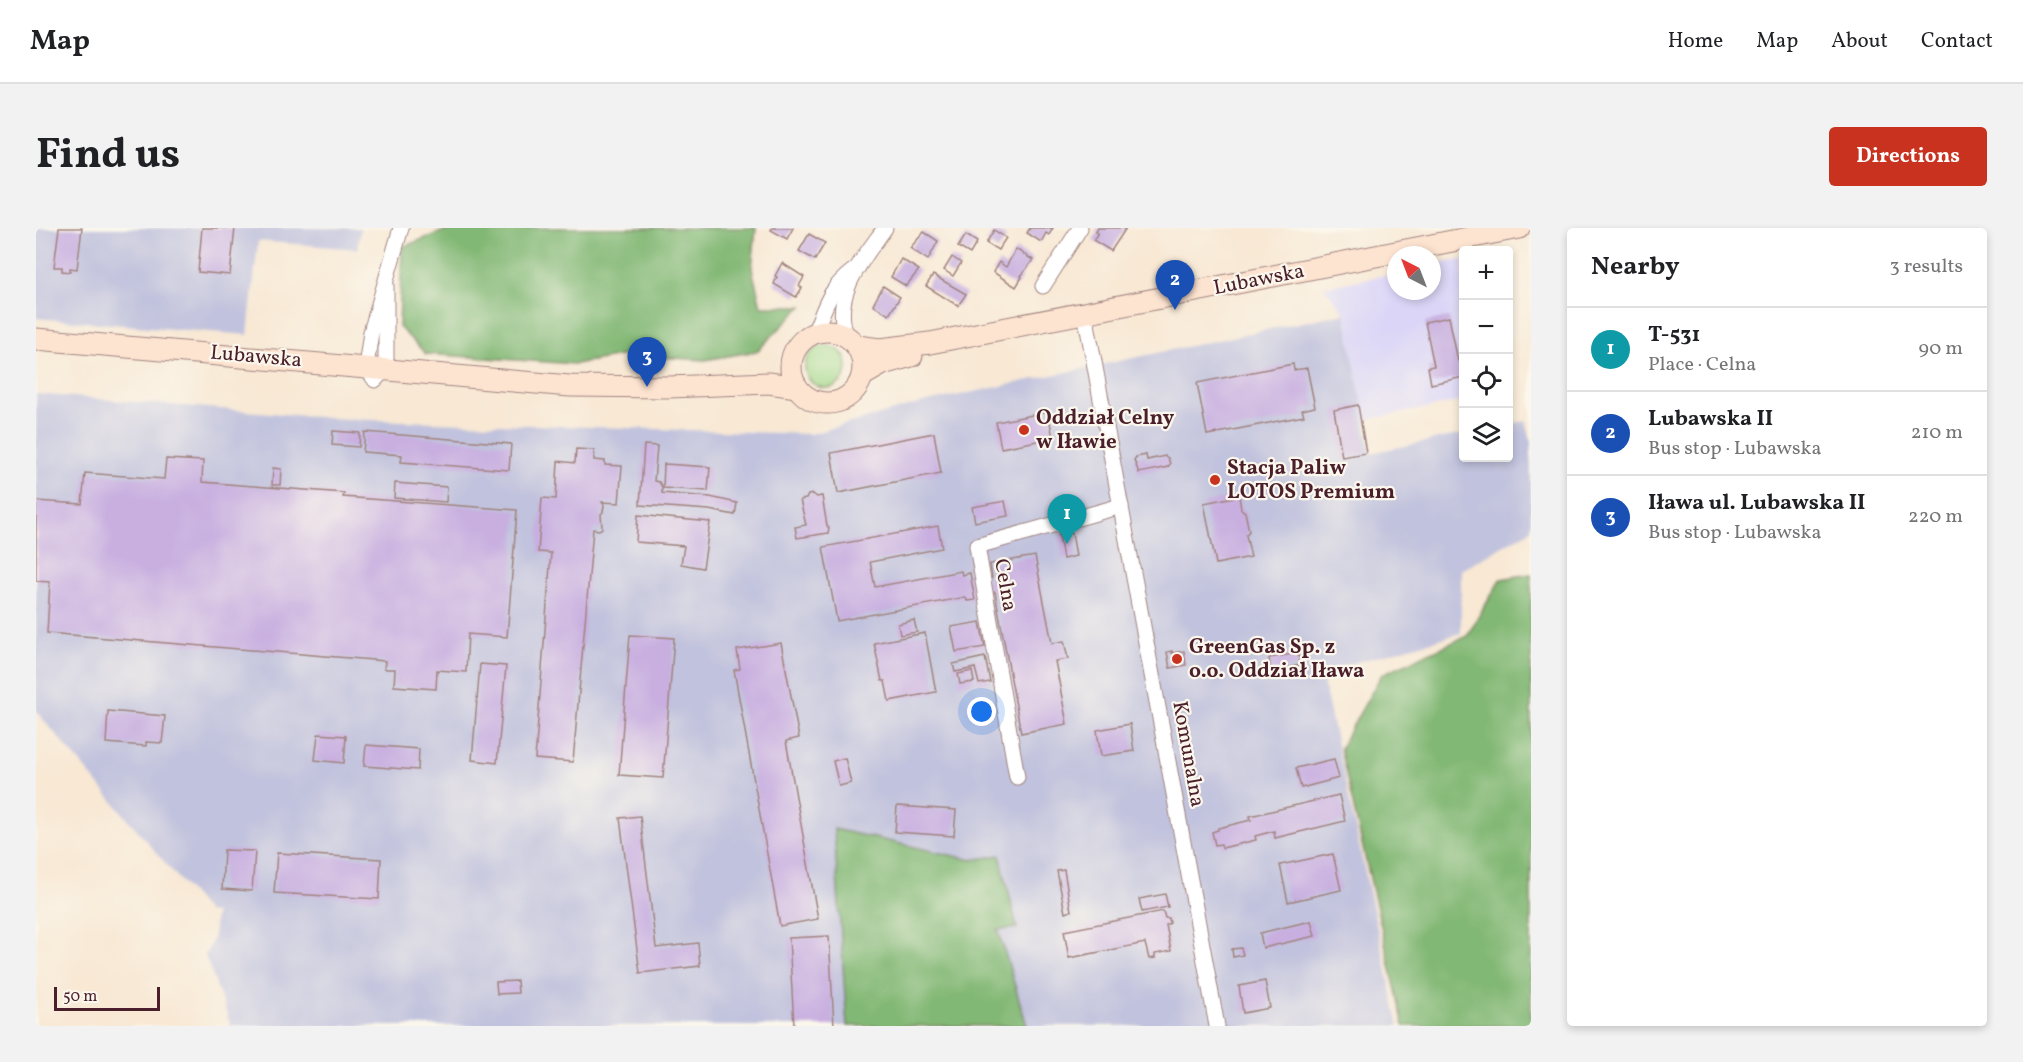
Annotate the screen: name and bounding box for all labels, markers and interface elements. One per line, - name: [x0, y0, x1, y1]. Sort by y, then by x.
- text: Map: [30, 22, 90, 61]
- text: Home: [1668, 27, 1723, 56]
- text: Map: [1756, 27, 1798, 56]
- text: About: [1831, 27, 1888, 56]
- text: Contact: [1921, 27, 1993, 56]
- text: Find us: [36, 127, 180, 186]
- button: Directions: [1829, 127, 1987, 186]
- north arrow: [1387, 246, 1441, 300]
- map controls: [1459, 246, 1513, 462]
- button: +: [1459, 246, 1513, 300]
- text: Nearby: [1591, 249, 1680, 285]
- text: 3 results: [1889, 253, 1963, 281]
- street label: Lubawska: [1211, 257, 1307, 303]
- pin: 2: [1156, 260, 1194, 310]
- button: −: [1459, 300, 1513, 354]
- text: T-531: [1648, 320, 1700, 351]
- text: 1: [1606, 335, 1615, 363]
- text: 90 m: [1919, 335, 1963, 363]
- pin: 3: [628, 338, 666, 387]
- street label: Lubawska: [209, 339, 303, 375]
- text: Place · Celna: [1648, 351, 1756, 379]
- button: locate: [1459, 354, 1513, 408]
- place label: Oddział Celny w Iławie: [1036, 404, 1174, 457]
- text: Lubawska II: [1648, 404, 1773, 435]
- button: layers: [1459, 408, 1513, 462]
- text: 2: [1605, 419, 1616, 447]
- text: 210 m: [1911, 419, 1963, 447]
- marker: Oddział Celny w Iławie: [1017, 423, 1031, 437]
- text: Bus stop · Lubawska: [1648, 435, 1821, 463]
- place label: Stacja Paliw LOTOS Premium: [1227, 454, 1395, 507]
- marker: Stacja Paliw LOTOS Premium: [1208, 473, 1222, 487]
- text: Iława ul. Lubawska II: [1648, 488, 1865, 519]
- pin: 1: [1048, 494, 1086, 544]
- text: 3: [1605, 503, 1616, 531]
- text: 220 m: [1908, 503, 1963, 531]
- text: Bus stop · Lubawska: [1648, 519, 1821, 547]
- street label: Celna: [986, 556, 1024, 614]
- place label: GreenGas Sp. z o.o. Oddział Iława: [1189, 633, 1364, 686]
- marker: GreenGas Sp. z o.o. Oddział Iława: [1170, 652, 1184, 666]
- your location: [967, 697, 996, 726]
- street label: Komunalna: [1164, 699, 1212, 809]
- scale bar: [54, 984, 160, 1012]
- text: 50 m: [63, 986, 97, 1008]

